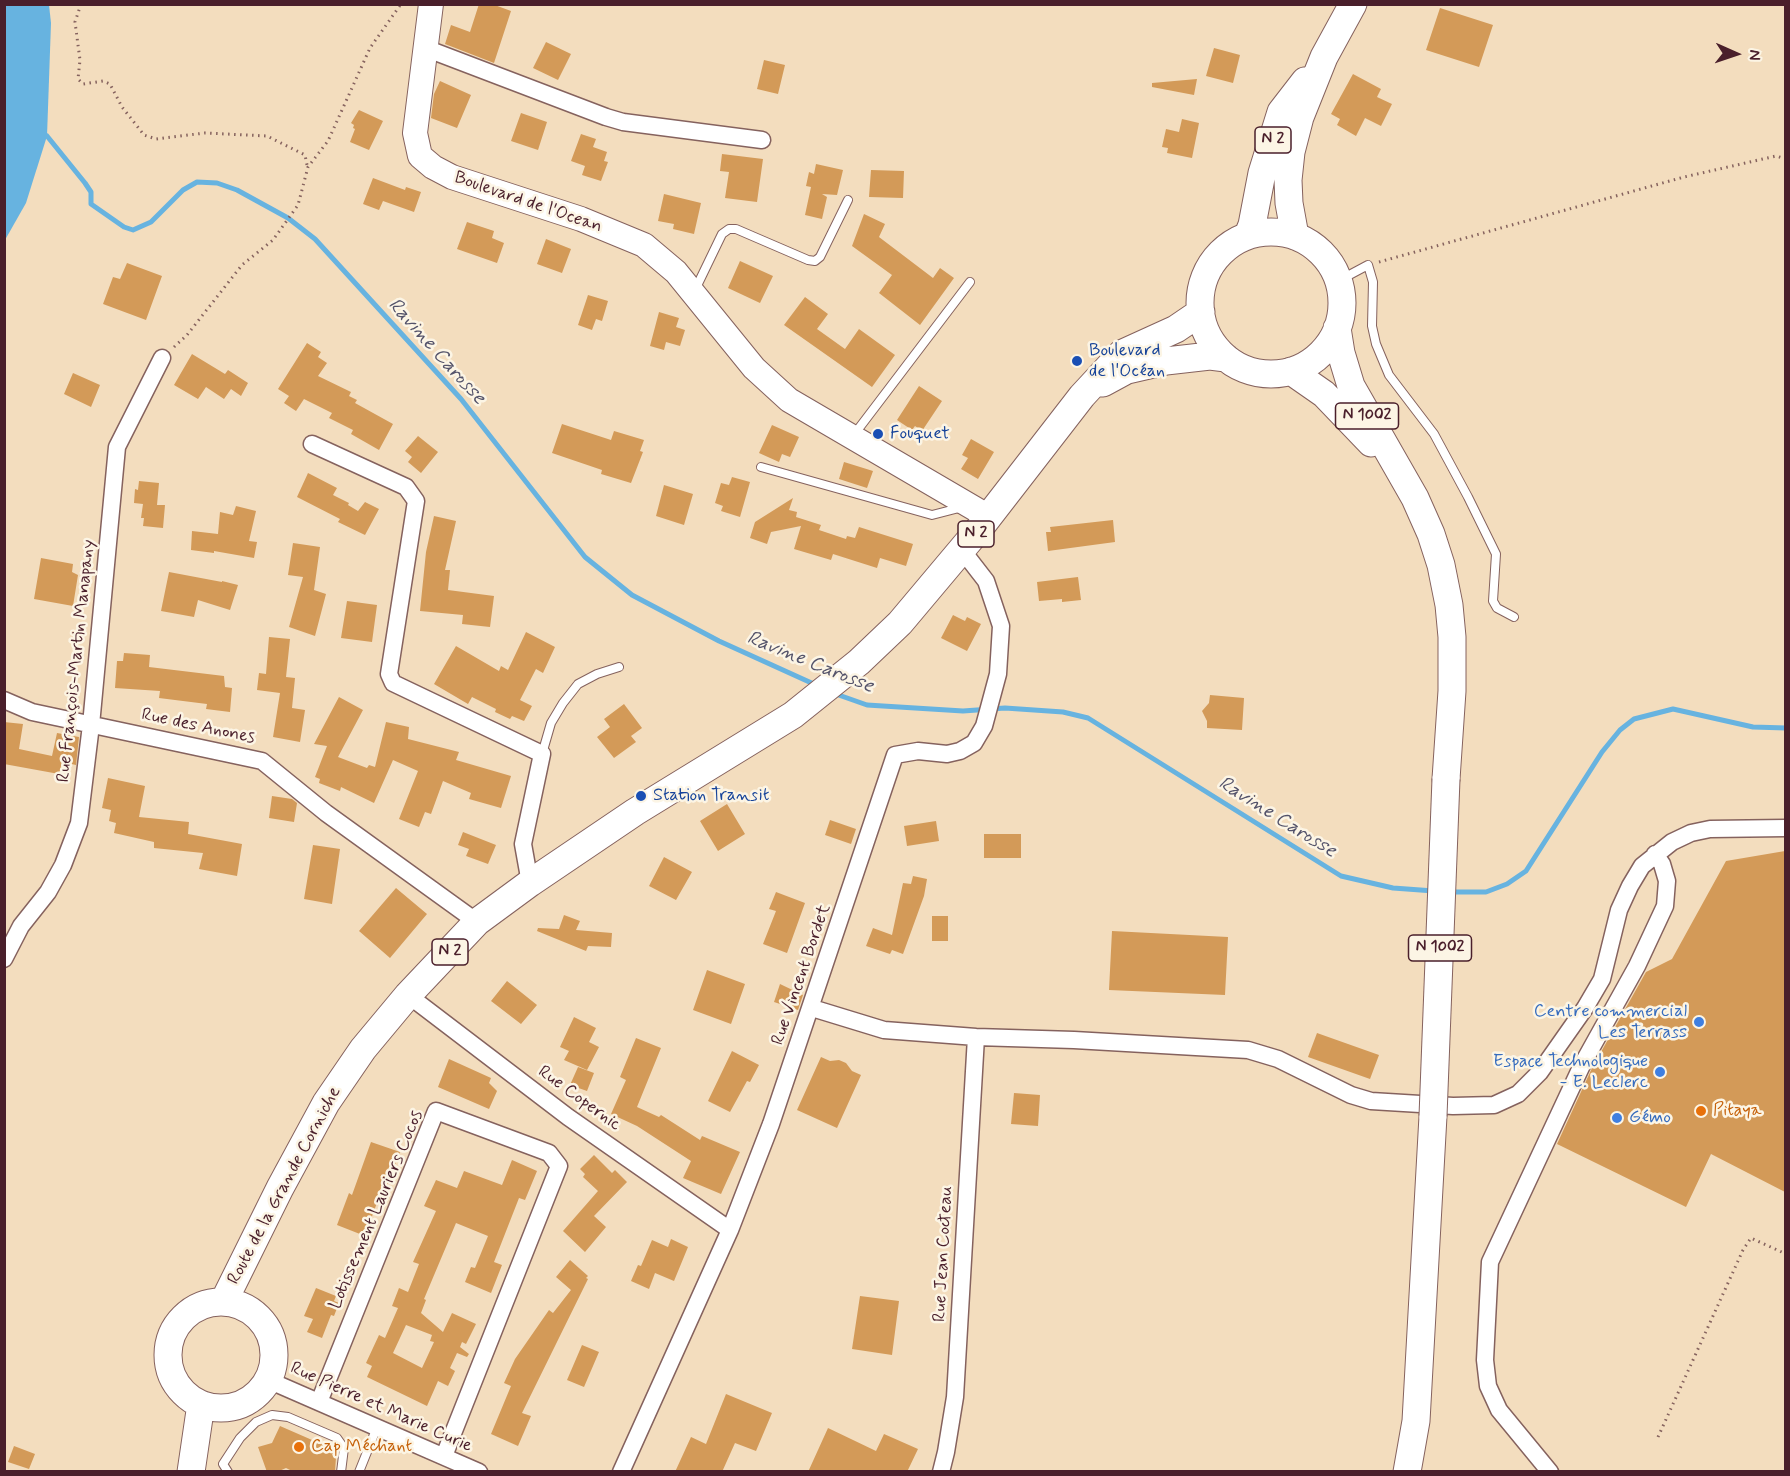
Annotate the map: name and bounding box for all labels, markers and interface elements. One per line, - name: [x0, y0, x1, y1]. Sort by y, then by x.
- north arrow: [1706, 24, 1766, 84]
- text: N: [1744, 49, 1765, 61]
- road number: N 2: [1255, 127, 1291, 153]
- street label: Boulevard de l'Ocean: [451, 168, 605, 238]
- water label: Ravine Carosse: [382, 294, 490, 410]
- place label: Boulevard de l'Océan: [1089, 340, 1165, 382]
- marker: Boulevard de l'Océan: [1070, 354, 1084, 368]
- road number: N 1002: [1336, 403, 1398, 429]
- place label: Fouquet: [890, 423, 950, 445]
- marker: Fouquet: [871, 427, 885, 441]
- road number: N 2: [958, 521, 994, 547]
- street label: Rue François-Martin Manapany: [54, 539, 100, 783]
- water label: Ravine Carosse: [743, 627, 877, 699]
- street label: Rue des Anones: [139, 704, 257, 750]
- water label: Ravine Carosse: [1213, 772, 1341, 864]
- place label: Station Transit: [653, 785, 769, 807]
- marker: Station Transit: [634, 789, 648, 803]
- street label: Rue Vincent Bordet: [768, 902, 836, 1048]
- road number: N 1002: [1408, 935, 1472, 961]
- road number: N 2: [432, 939, 468, 965]
- place label: Centre commercial Les Terrass: [1534, 1001, 1687, 1044]
- marker: Centre commercial Les Terrass: [1692, 1015, 1706, 1029]
- place label: Espace Technologique - E. Leclerc: [1493, 1051, 1648, 1094]
- street label: Rue Copernic: [533, 1062, 625, 1136]
- marker: Espace Technologique - E. Leclerc: [1653, 1065, 1667, 1079]
- street label: Route de la Grande Corniche: [224, 1083, 346, 1289]
- place label: Pitaya: [1713, 1100, 1761, 1122]
- marker: Pitaya: [1694, 1104, 1708, 1118]
- street label: Lotissement Lauriers Cocos: [325, 1107, 429, 1313]
- place label: Gémo: [1629, 1107, 1671, 1129]
- marker: Gémo: [1610, 1111, 1624, 1125]
- street label: Rue Jean Cocteau: [930, 1185, 958, 1323]
- street label: Rue Pierre et Marie Curie: [287, 1358, 475, 1458]
- place label: Cap Méchant: [311, 1436, 412, 1458]
- marker: Cap Méchant: [292, 1440, 306, 1454]

